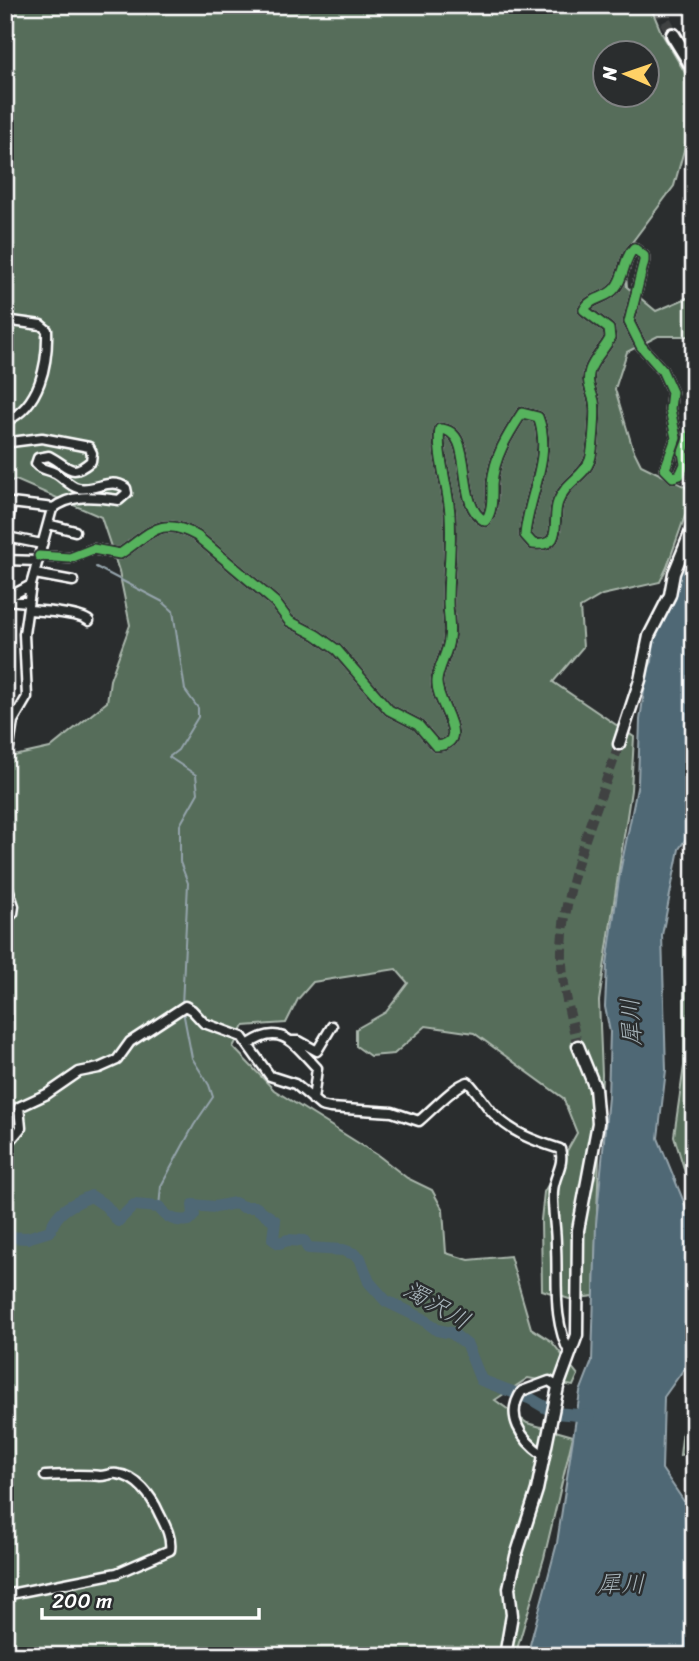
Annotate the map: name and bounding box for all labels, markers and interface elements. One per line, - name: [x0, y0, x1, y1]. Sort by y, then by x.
- north arrow: [590, 38, 660, 108]
- text: N: [593, 65, 626, 82]
- water label: 犀川: [609, 997, 653, 1047]
- water label: 濁沢川: [395, 1269, 479, 1341]
- water label: 犀川: [597, 1563, 645, 1605]
- scale bar: [42, 1577, 259, 1621]
- text: 200 m: [52, 1582, 112, 1620]

